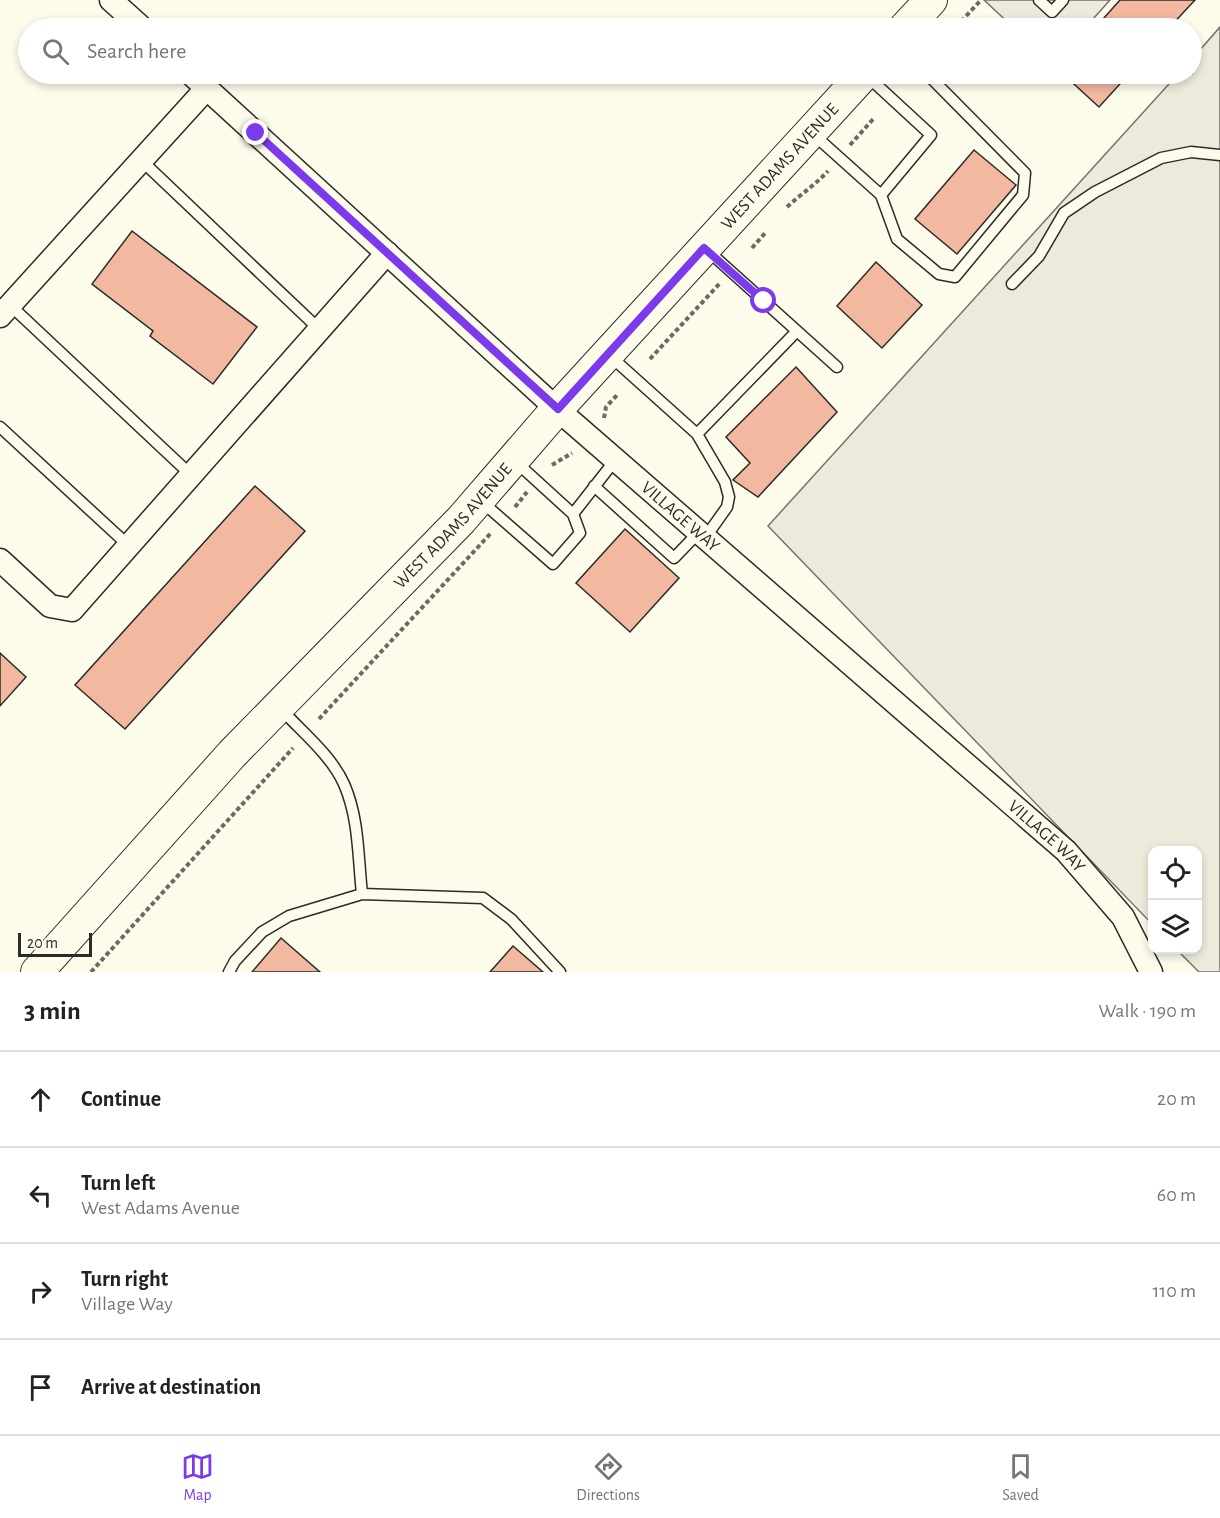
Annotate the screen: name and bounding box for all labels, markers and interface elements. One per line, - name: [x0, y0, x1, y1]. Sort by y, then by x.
- search box: [18, 18, 1202, 84]
- icon: search: [39, 35, 72, 68]
- text: Search here: [87, 40, 186, 62]
- street label: WEST ADAMS AVENUE: [718, 100, 842, 233]
- route end: [242, 119, 268, 145]
- route start: [750, 287, 776, 313]
- street label: WEST ADAMS AVENUE: [391, 460, 516, 593]
- street label: VILLAGE WAY: [637, 478, 723, 556]
- street label: VILLAGE WAY: [1004, 797, 1088, 876]
- map controls: [1148, 846, 1202, 954]
- button: locate: [1148, 846, 1202, 900]
- button: layers: [1148, 900, 1202, 954]
- scale bar: [18, 930, 92, 958]
- text: 20 m: [27, 935, 58, 951]
- text: 3 min: [24, 998, 81, 1024]
- text: Walk · 190 m: [1099, 1001, 1196, 1021]
- icon: ahead: [24, 1083, 57, 1116]
- text: Continue: [81, 1088, 161, 1110]
- text: 20 m: [1157, 1089, 1196, 1109]
- text: Turn left: [81, 1172, 155, 1194]
- icon: left: [24, 1179, 57, 1212]
- text: 60 m: [1157, 1185, 1196, 1205]
- text: West Adams Avenue: [81, 1198, 240, 1218]
- text: Turn right: [81, 1268, 168, 1290]
- icon: right: [24, 1275, 57, 1308]
- text: 110 m: [1152, 1281, 1196, 1301]
- text: Village Way: [81, 1294, 173, 1314]
- icon: arrive: [24, 1371, 57, 1404]
- text: Arrive at destination: [81, 1376, 261, 1398]
- tab: Map: [181, 1450, 214, 1505]
- tab: Directions: [576, 1450, 640, 1505]
- tab: Saved: [1002, 1450, 1039, 1505]

